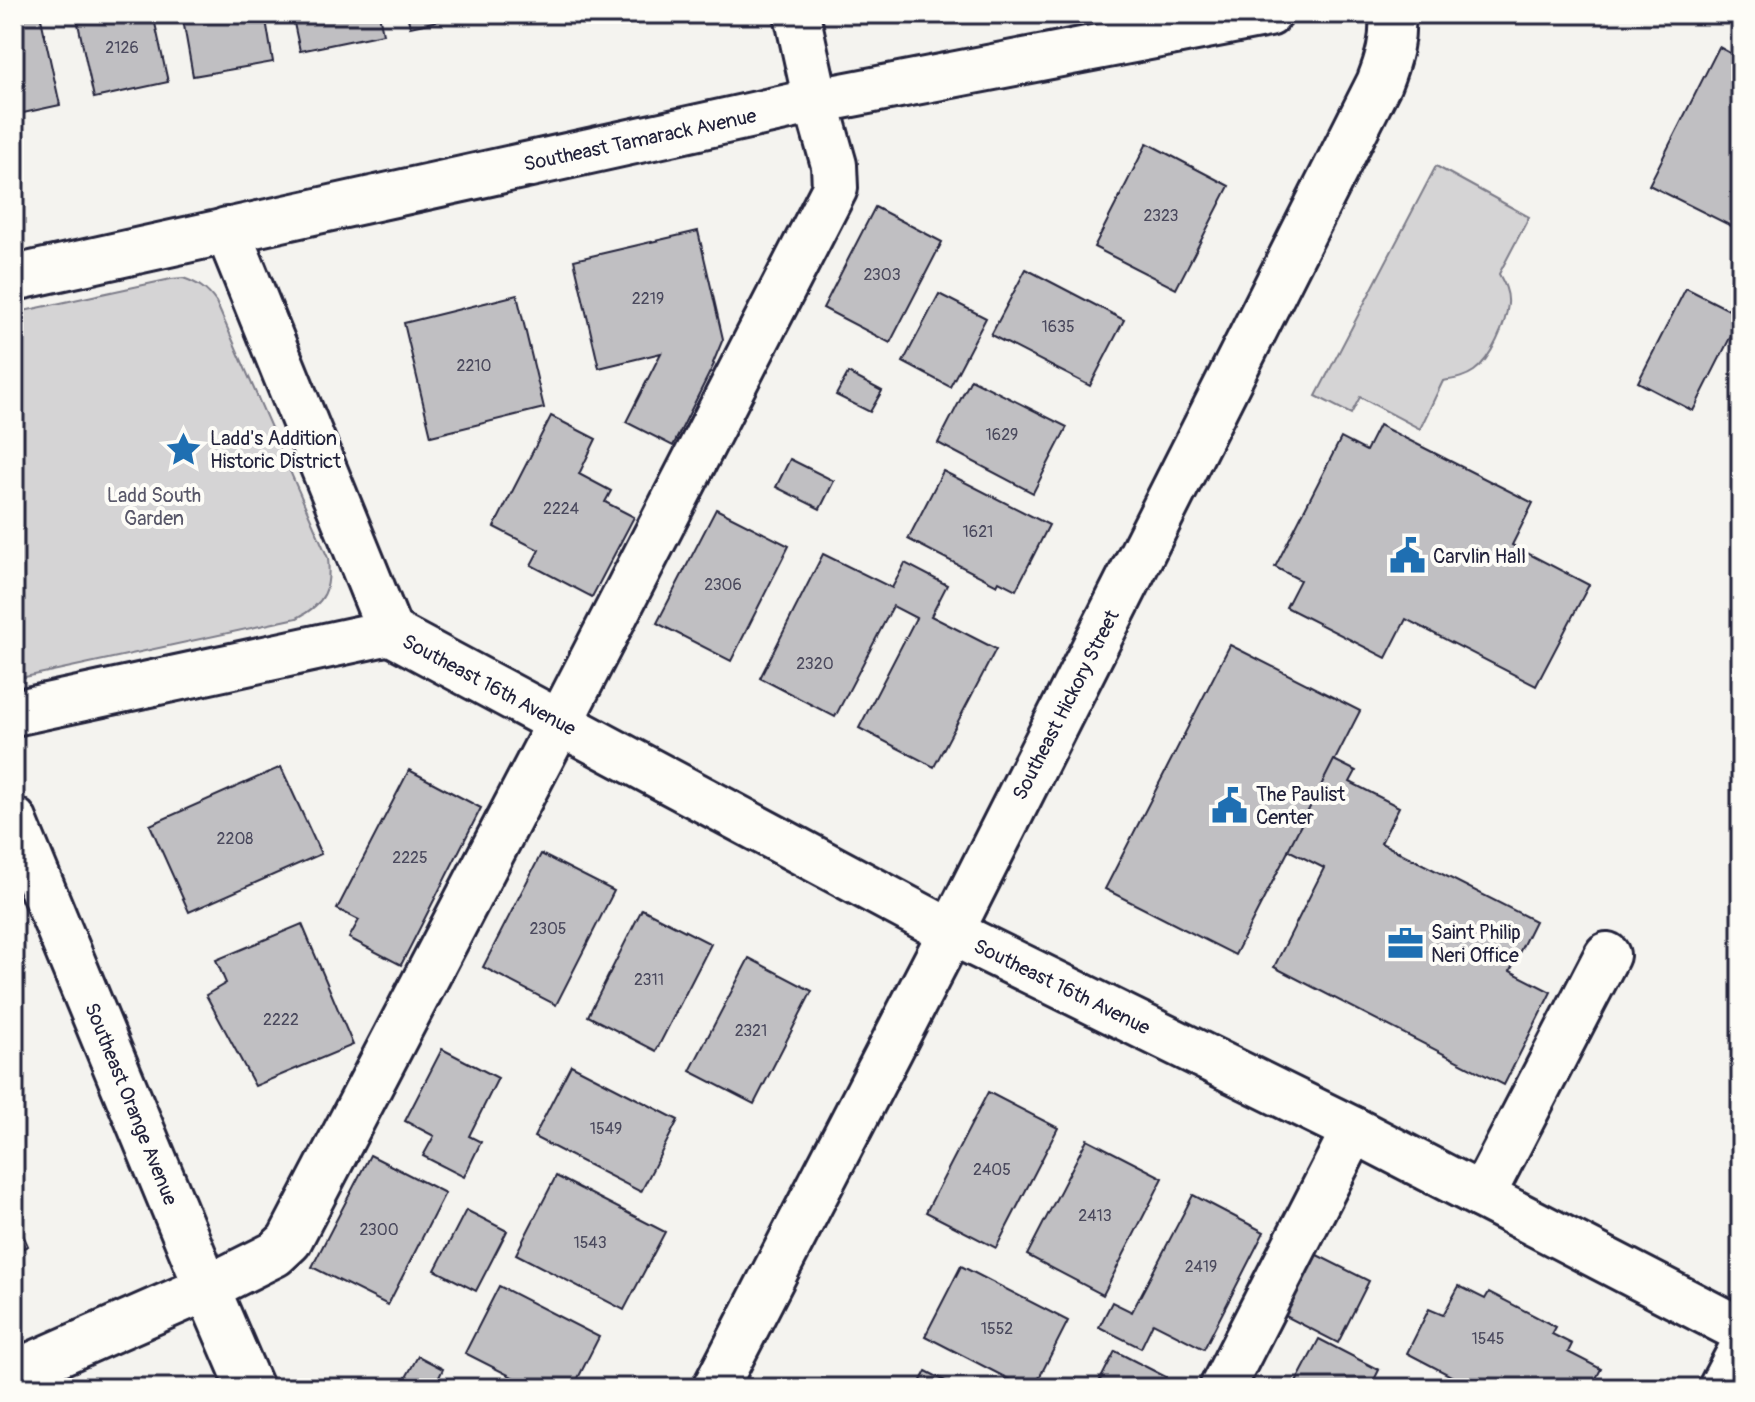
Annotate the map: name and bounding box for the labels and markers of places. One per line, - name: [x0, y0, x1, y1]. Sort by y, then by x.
- place label: Ladd's Addition Historic District: [210, 426, 342, 474]
- place icon: Ladd's Addition Historic District: [165, 430, 203, 468]
- public building icon: Carvlin Hall: [1388, 537, 1426, 575]
- place label: Carvlin Hall: [1433, 544, 1526, 569]
- place label: The Paulist Center: [1256, 782, 1346, 830]
- public building icon: The Paulist Center: [1211, 786, 1249, 824]
- place label: Saint Philip Neri Office: [1431, 920, 1521, 968]
- office icon: Saint Philip Neri Office: [1386, 925, 1424, 963]

